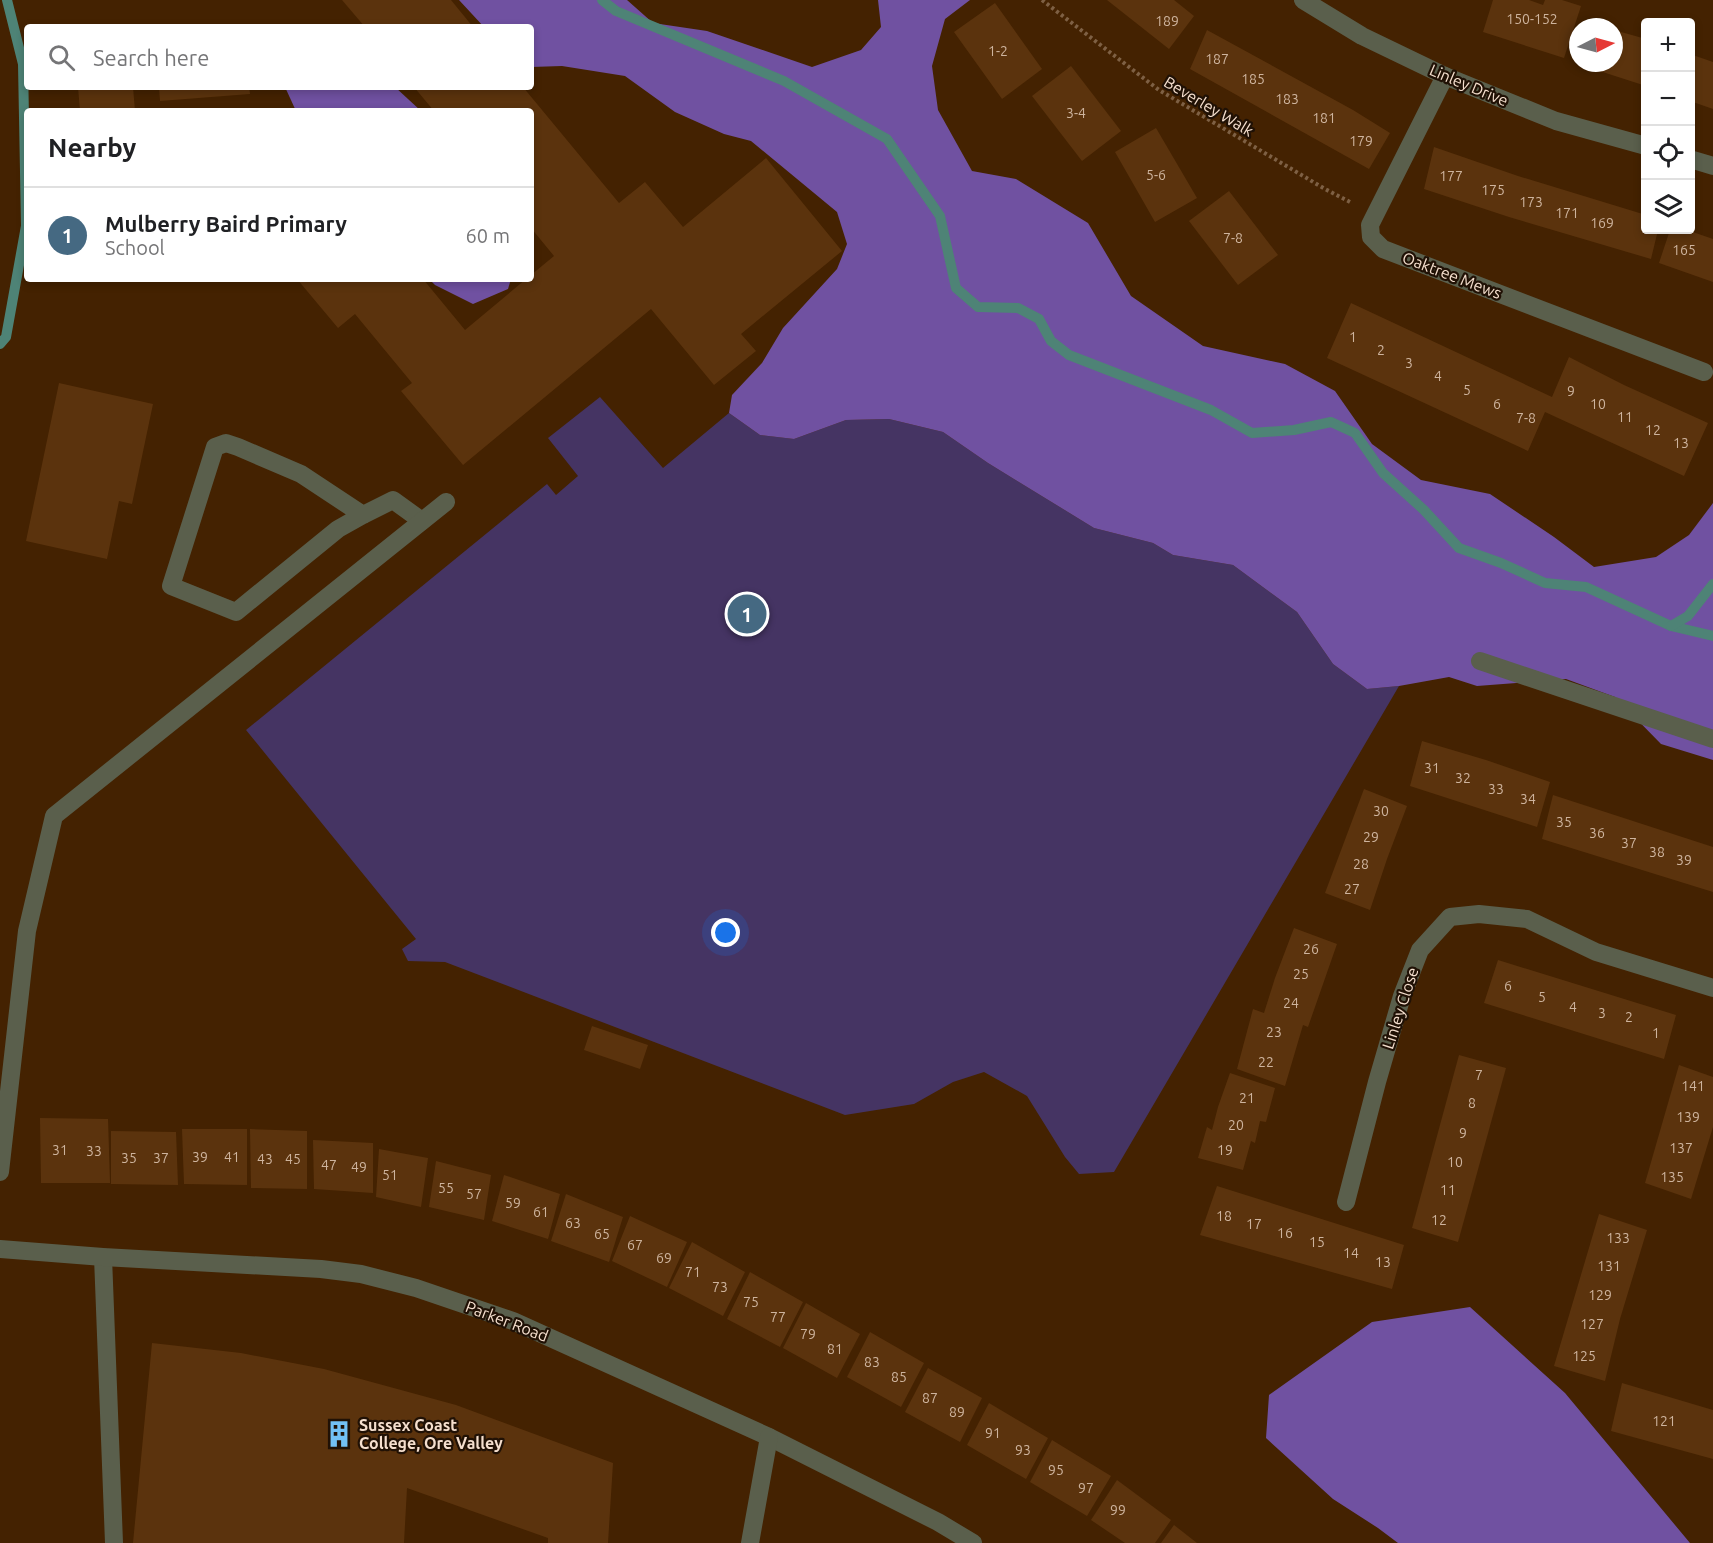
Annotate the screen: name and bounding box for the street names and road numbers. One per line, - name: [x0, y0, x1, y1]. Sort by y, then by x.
- street label: Linley Drive: [1427, 60, 1511, 110]
- street label: Beverley Walk: [1161, 72, 1257, 140]
- street label: Oaktree Mews: [1400, 248, 1504, 302]
- street label: Linley Close: [1378, 965, 1422, 1051]
- street label: Parker Road: [463, 1297, 551, 1345]

